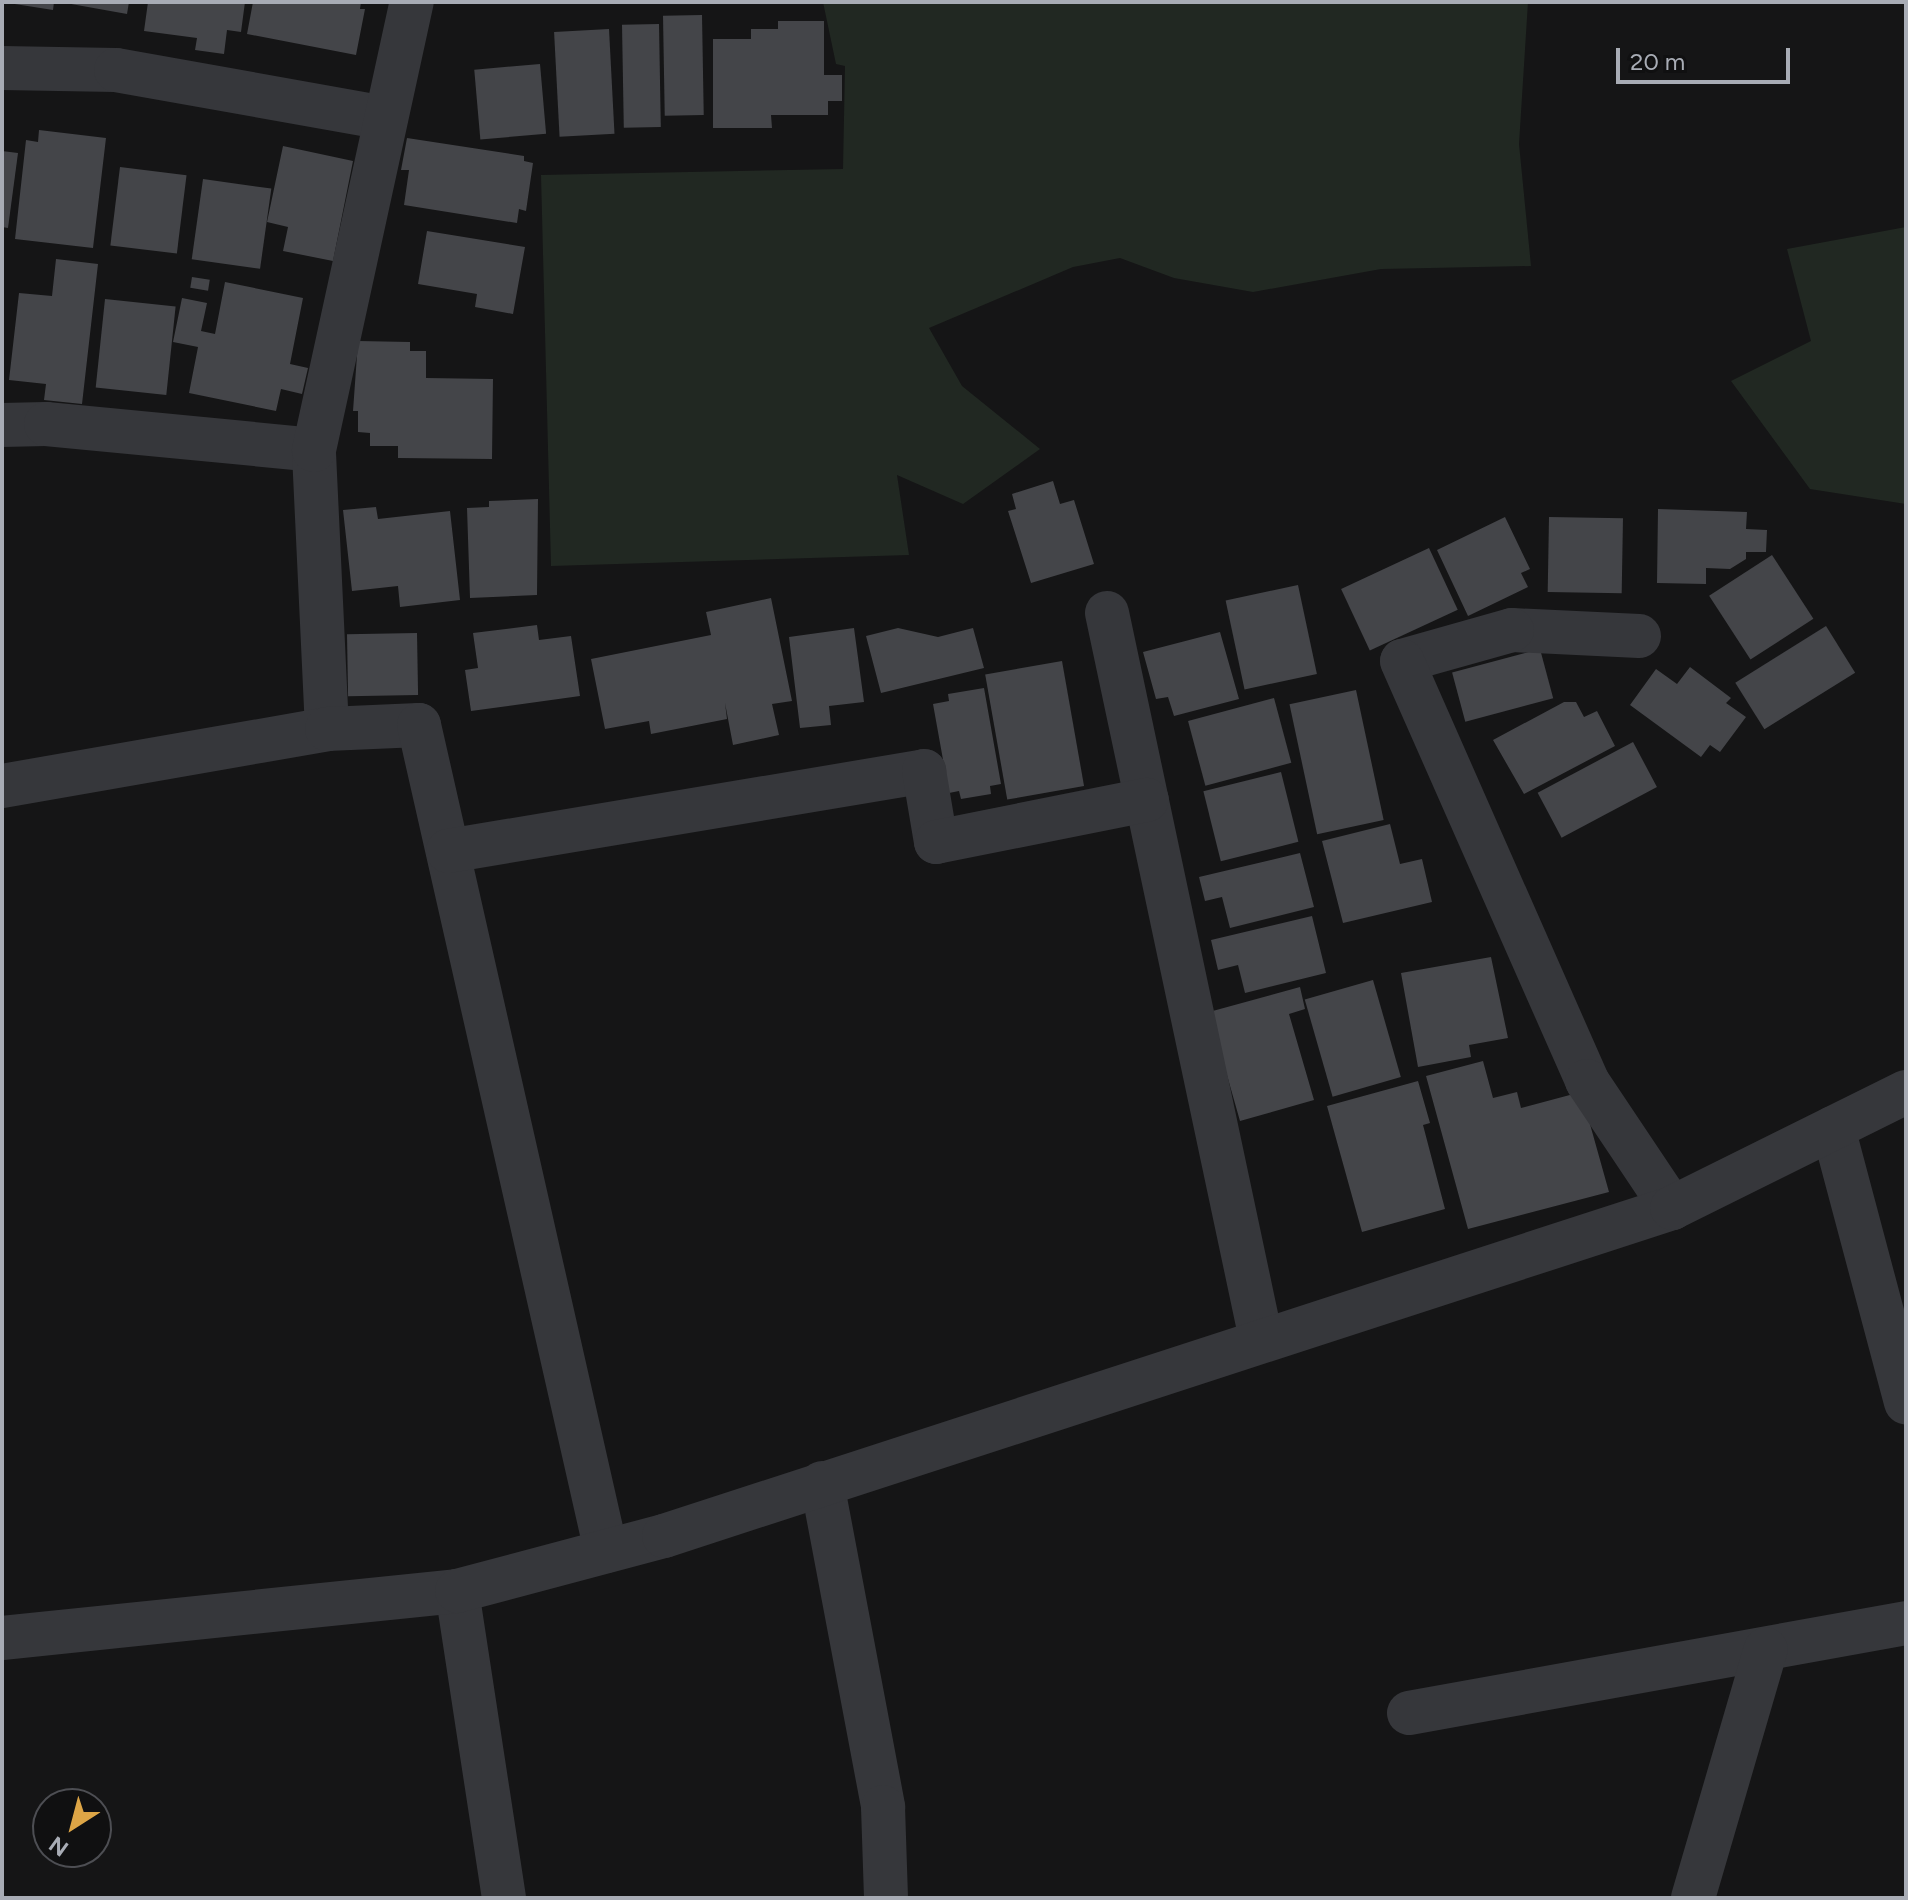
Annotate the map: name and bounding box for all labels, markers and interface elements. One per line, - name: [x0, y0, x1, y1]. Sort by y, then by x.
- scale bar: [1620, 32, 1794, 82]
- text: 20 m: [1630, 47, 1685, 76]
- north arrow: [32, 1788, 112, 1868]
- text: N: [44, 1830, 74, 1862]

